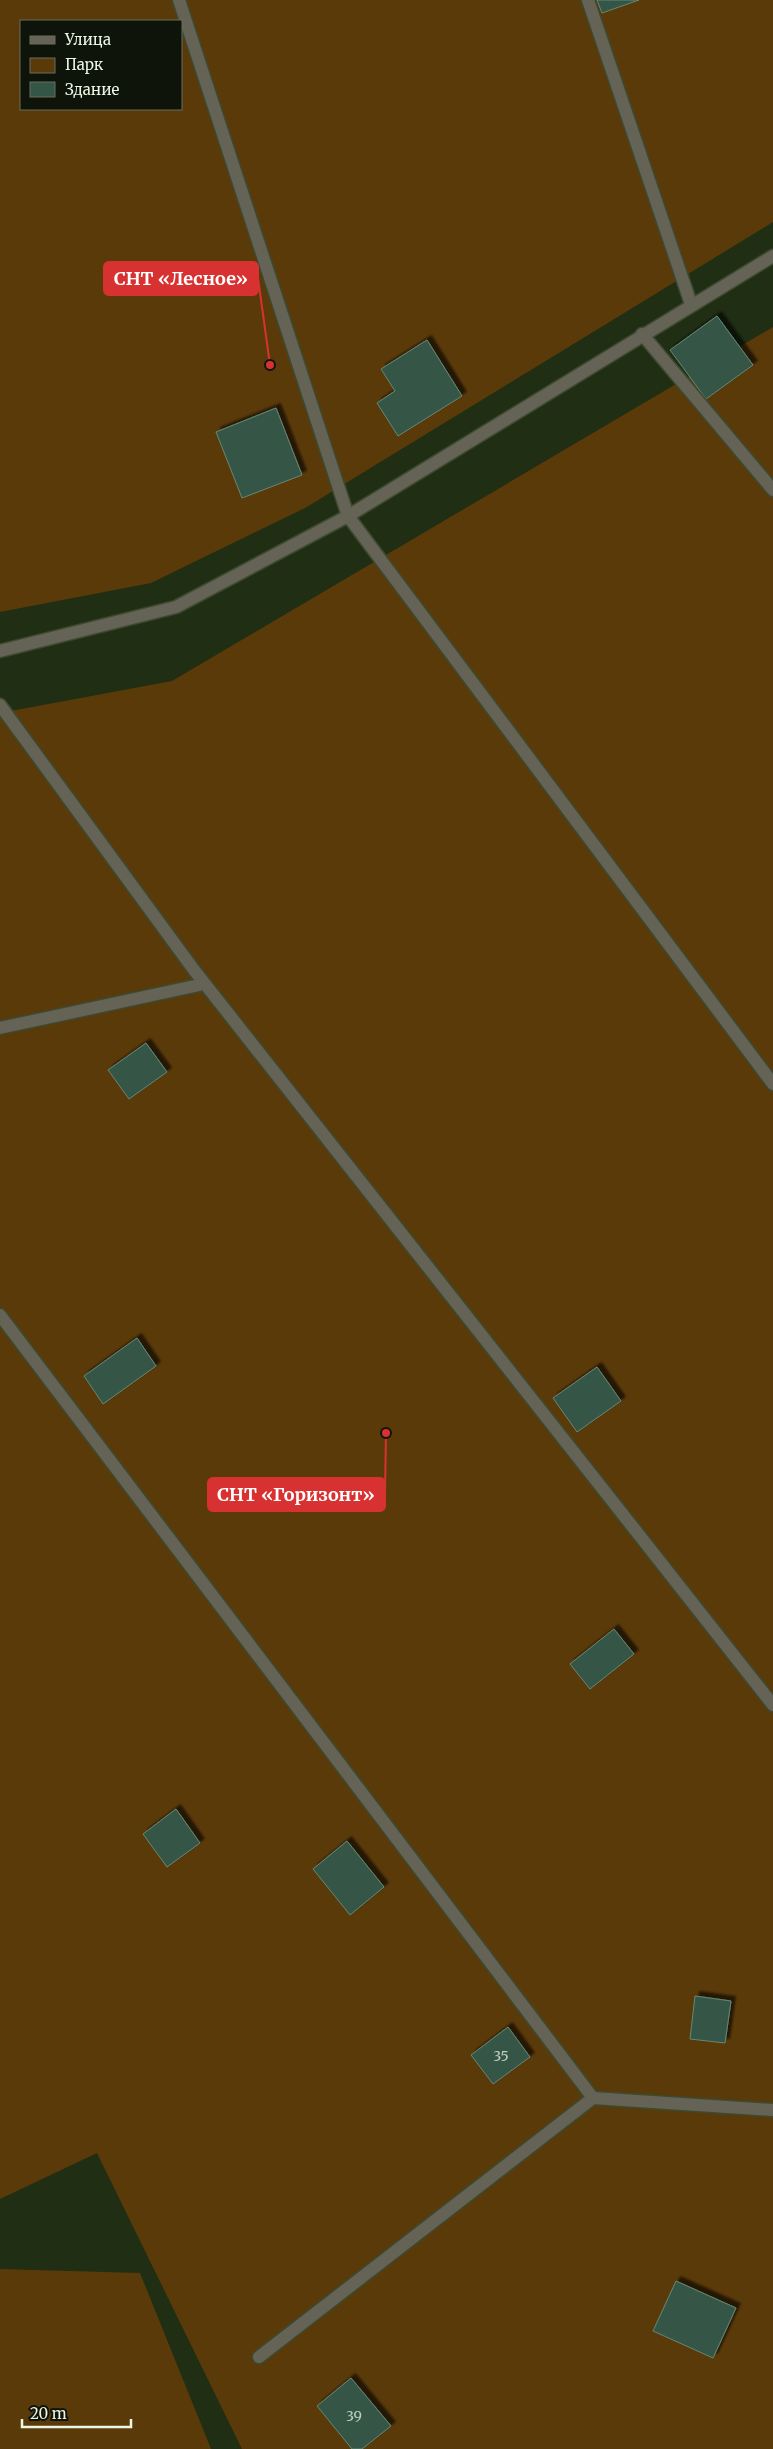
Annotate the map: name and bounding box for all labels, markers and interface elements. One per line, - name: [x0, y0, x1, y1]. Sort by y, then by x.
- legend: [20, 20, 182, 110]
- text: Улица: [64, 30, 111, 49]
- text: Парк: [65, 55, 104, 74]
- text: Здание: [65, 80, 119, 99]
- callout: СНТ «Лесное»: [104, 262, 258, 295]
- text: СНТ «Лесное»: [114, 267, 248, 290]
- callout: СНТ «Горизонт»: [208, 1478, 385, 1511]
- text: СНТ «Горизонт»: [217, 1483, 375, 1506]
- house number: 35: [493, 2047, 509, 2065]
- scale bar: [22, 2396, 131, 2428]
- text: 20 m: [30, 2404, 67, 2423]
- house number: 39: [346, 2407, 362, 2425]

